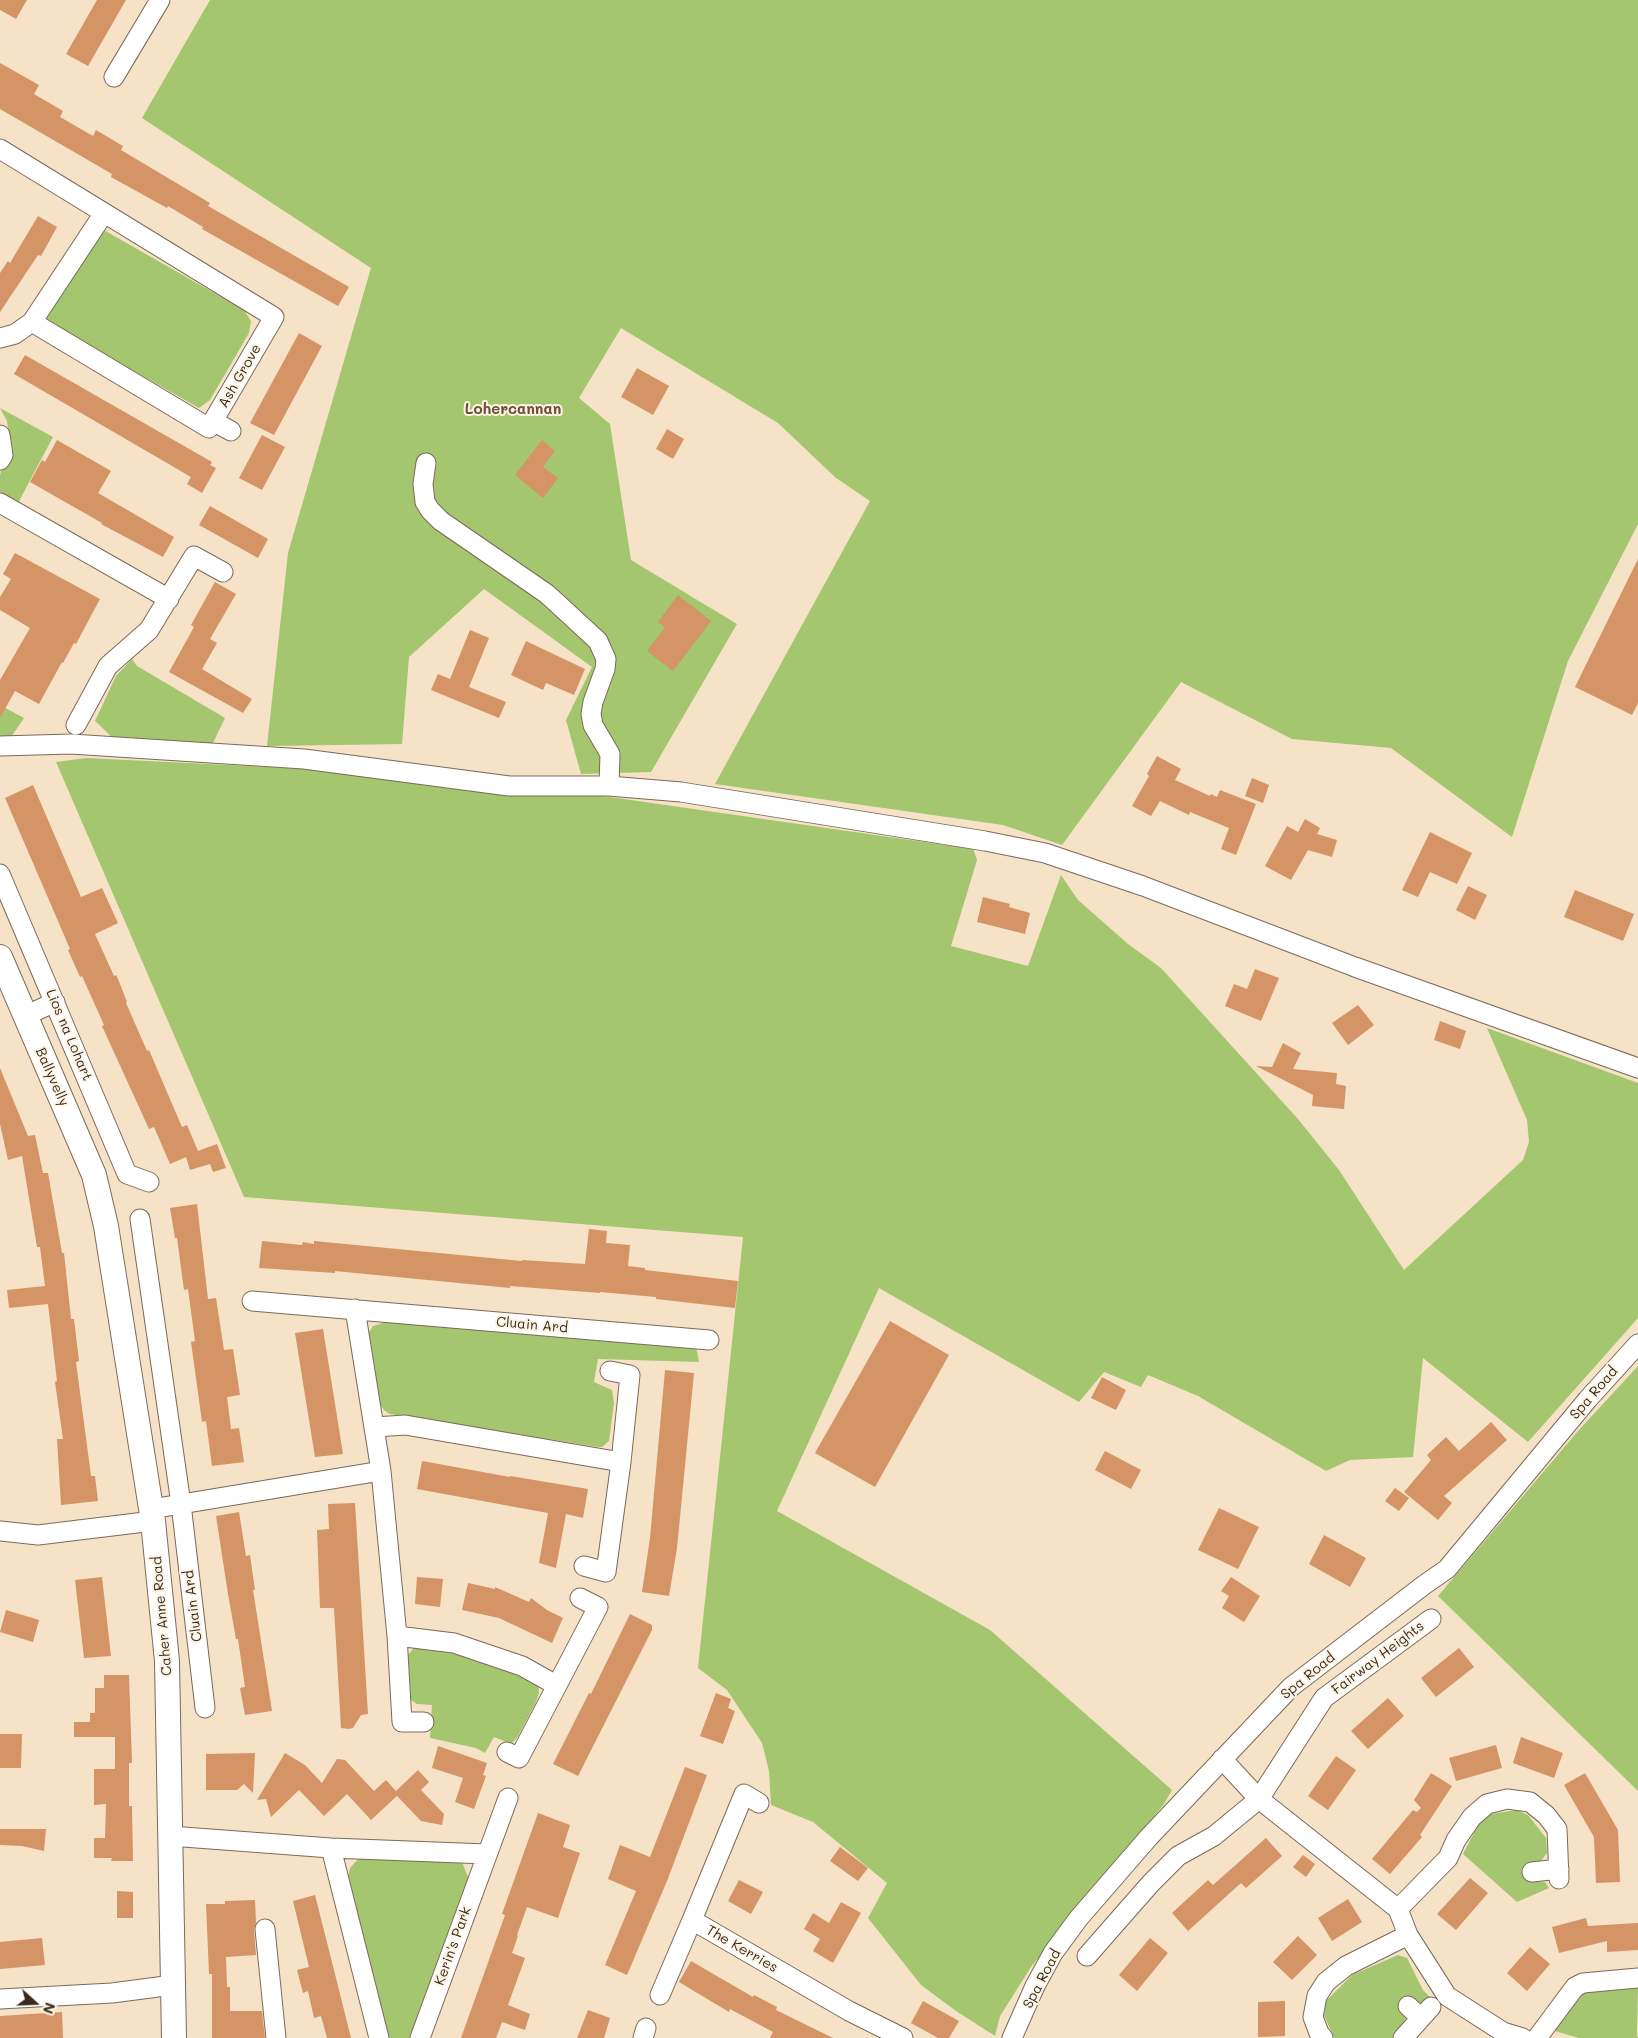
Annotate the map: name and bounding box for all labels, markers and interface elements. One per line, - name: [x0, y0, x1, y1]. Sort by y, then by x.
- street label: Ash Grove: [215, 341, 265, 411]
- district label: Lohercannan: [465, 400, 561, 418]
- street label: Lios na Lohart: [42, 987, 96, 1083]
- street label: Ballyvelly: [32, 1045, 72, 1109]
- street label: Cluain Ard: [495, 1313, 569, 1337]
- street label: Spa Road: [1566, 1363, 1622, 1423]
- street label: Caher Anne Road: [148, 1555, 176, 1677]
- street label: Cluain Ard: [180, 1569, 206, 1643]
- street label: Fairway Heights: [1329, 1618, 1427, 1698]
- street label: Spa Road: [1278, 1649, 1338, 1703]
- street label: Kerin's Park: [431, 1904, 475, 1988]
- street label: The Kerries: [703, 1922, 781, 1976]
- street label: Spa Road: [1019, 1947, 1065, 2011]
- north arrow: [10, 1978, 60, 2028]
- text: N: [39, 2000, 60, 2017]

